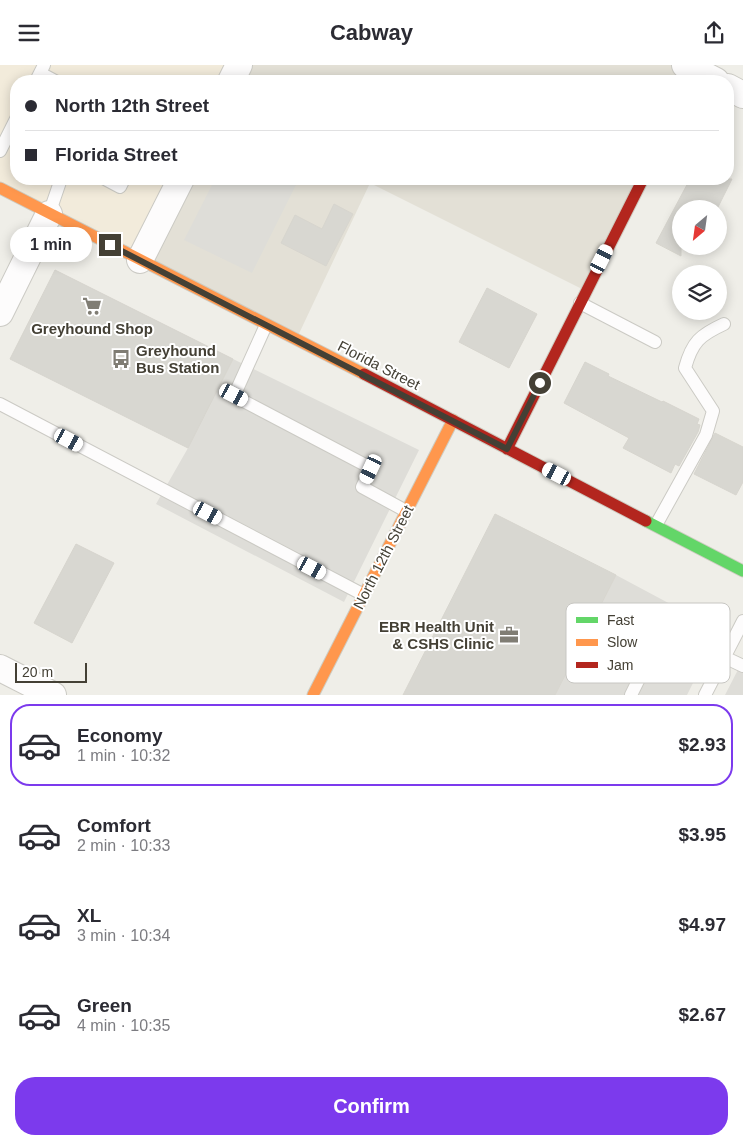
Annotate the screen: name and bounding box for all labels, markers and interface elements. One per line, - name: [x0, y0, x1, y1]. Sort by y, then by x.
- icon: menu: [15, 19, 43, 47]
- icon: share: [700, 19, 728, 47]
- text: Cabway: [330, 20, 413, 45]
- text: North 12th Street: [55, 95, 209, 116]
- text: Florida Street: [55, 144, 177, 165]
- north arrow: [672, 200, 728, 255]
- map controls: [672, 200, 727, 320]
- callout: 1 min: [10, 227, 92, 263]
- route end: [99, 234, 121, 256]
- text: 1 min: [30, 236, 72, 253]
- car: [588, 242, 615, 276]
- button: layers: [672, 265, 727, 320]
- supermarket icon: Greyhound Shop: [81, 295, 103, 317]
- place label: Greyhound Shop: [31, 320, 153, 337]
- street label: Florida Street: [335, 337, 424, 393]
- place label: Greyhound Bus Station: [136, 342, 219, 376]
- bus stop icon: Greyhound Bus Station: [110, 348, 132, 370]
- route start: [529, 372, 551, 394]
- car: [217, 381, 250, 409]
- car: [52, 426, 85, 454]
- car: [357, 452, 384, 486]
- car: [540, 461, 573, 487]
- car: [191, 499, 224, 527]
- street label: North 12th Street: [349, 502, 417, 612]
- car: [295, 554, 328, 582]
- legend: [566, 603, 730, 683]
- text: Fast: [607, 612, 634, 628]
- place label: EBR Health Unit & CSHS Clinic: [379, 618, 494, 652]
- office icon: EBR Health Unit & CSHS Clinic: [498, 624, 520, 646]
- text: Slow: [607, 634, 638, 650]
- text: Jam: [607, 657, 633, 673]
- scale bar: [15, 660, 88, 683]
- text: 20 m: [22, 664, 53, 680]
- icon: car: [17, 723, 62, 768]
- text: Economy: [77, 725, 163, 746]
- text: $2.93: [678, 734, 726, 755]
- text: 1 min · 10:32: [77, 747, 170, 764]
- icon: car: [17, 813, 62, 858]
- text: Comfort: [77, 815, 151, 836]
- text: $3.95: [678, 824, 726, 845]
- text: 2 min · 10:33: [77, 837, 170, 854]
- icon: car: [17, 903, 62, 948]
- text: XL: [77, 905, 101, 926]
- text: $4.97: [678, 914, 726, 935]
- text: 3 min · 10:34: [77, 927, 170, 944]
- icon: car: [17, 993, 62, 1038]
- text: Green: [77, 995, 132, 1016]
- text: $2.67: [678, 1004, 726, 1025]
- text: 4 min · 10:35: [77, 1017, 170, 1034]
- button: Confirm: [15, 1077, 728, 1135]

